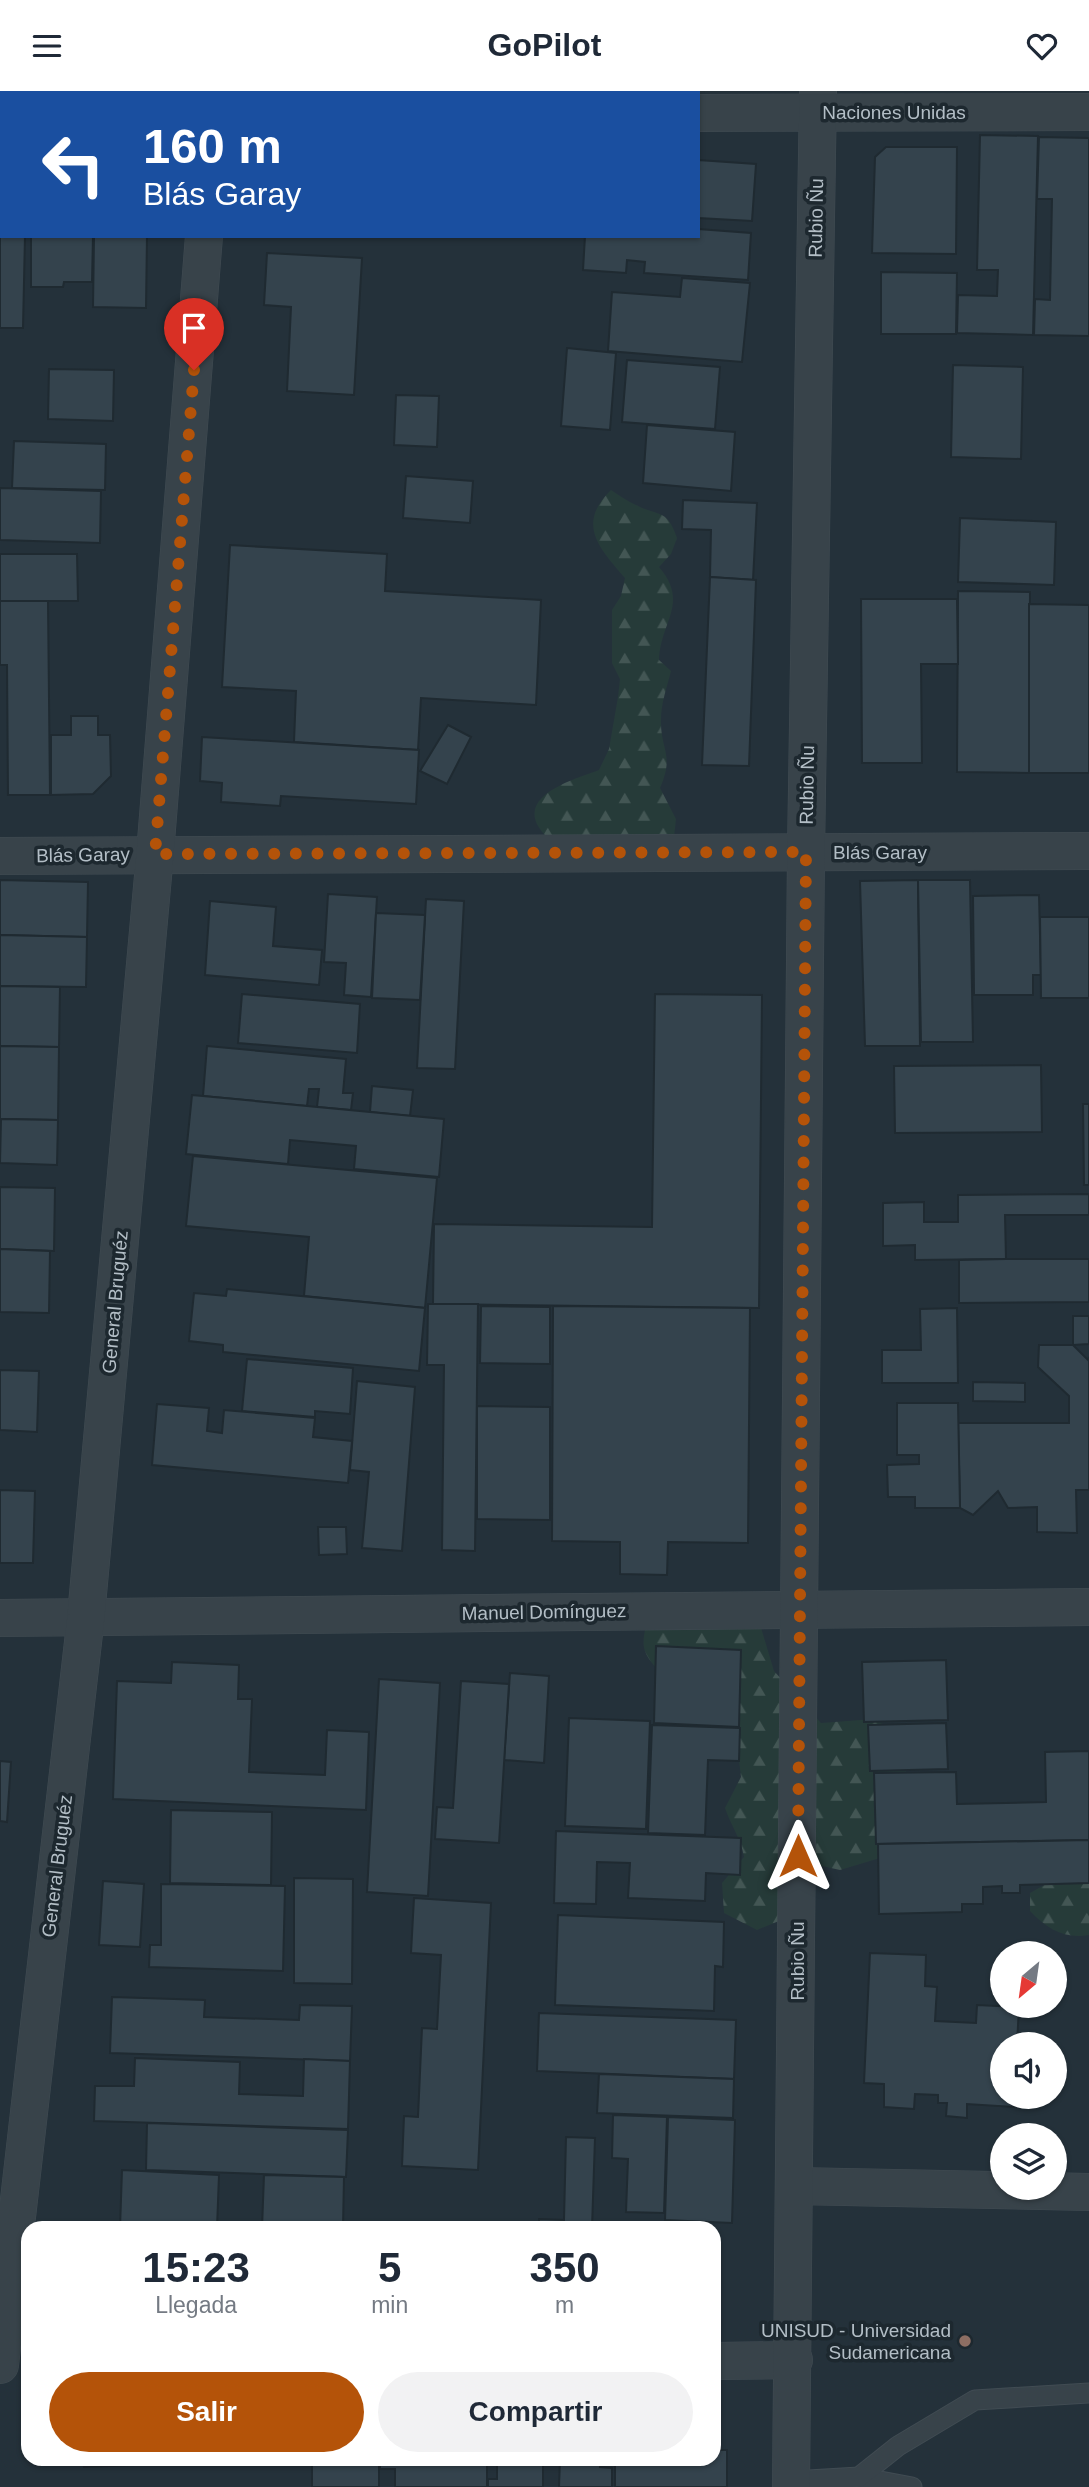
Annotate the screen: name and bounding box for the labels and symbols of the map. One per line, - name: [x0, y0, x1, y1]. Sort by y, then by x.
- street label: Naciones Unidas: [822, 102, 966, 123]
- street label: Rubio Ñu: [805, 178, 827, 258]
- pin: [164, 298, 224, 370]
- street label: Rubio Ñu: [796, 745, 818, 825]
- street label: Blás Garay: [833, 842, 927, 863]
- street label: Blás Garay: [36, 844, 131, 866]
- street label: General Bruguéz: [98, 1230, 132, 1374]
- street label: Manuel Domínguez: [461, 1600, 627, 1624]
- street label: General Bruguéz: [38, 1793, 76, 1939]
- position arrow: [761, 1819, 835, 1893]
- street label: Rubio Ñu: [787, 1921, 808, 2001]
- north arrow: [990, 1941, 1068, 2018]
- place label: UNISUD - Universidad Sudamericana: [761, 2320, 951, 2363]
- marker: UNISUD - Universidad Sudamericana: [957, 2333, 973, 2349]

